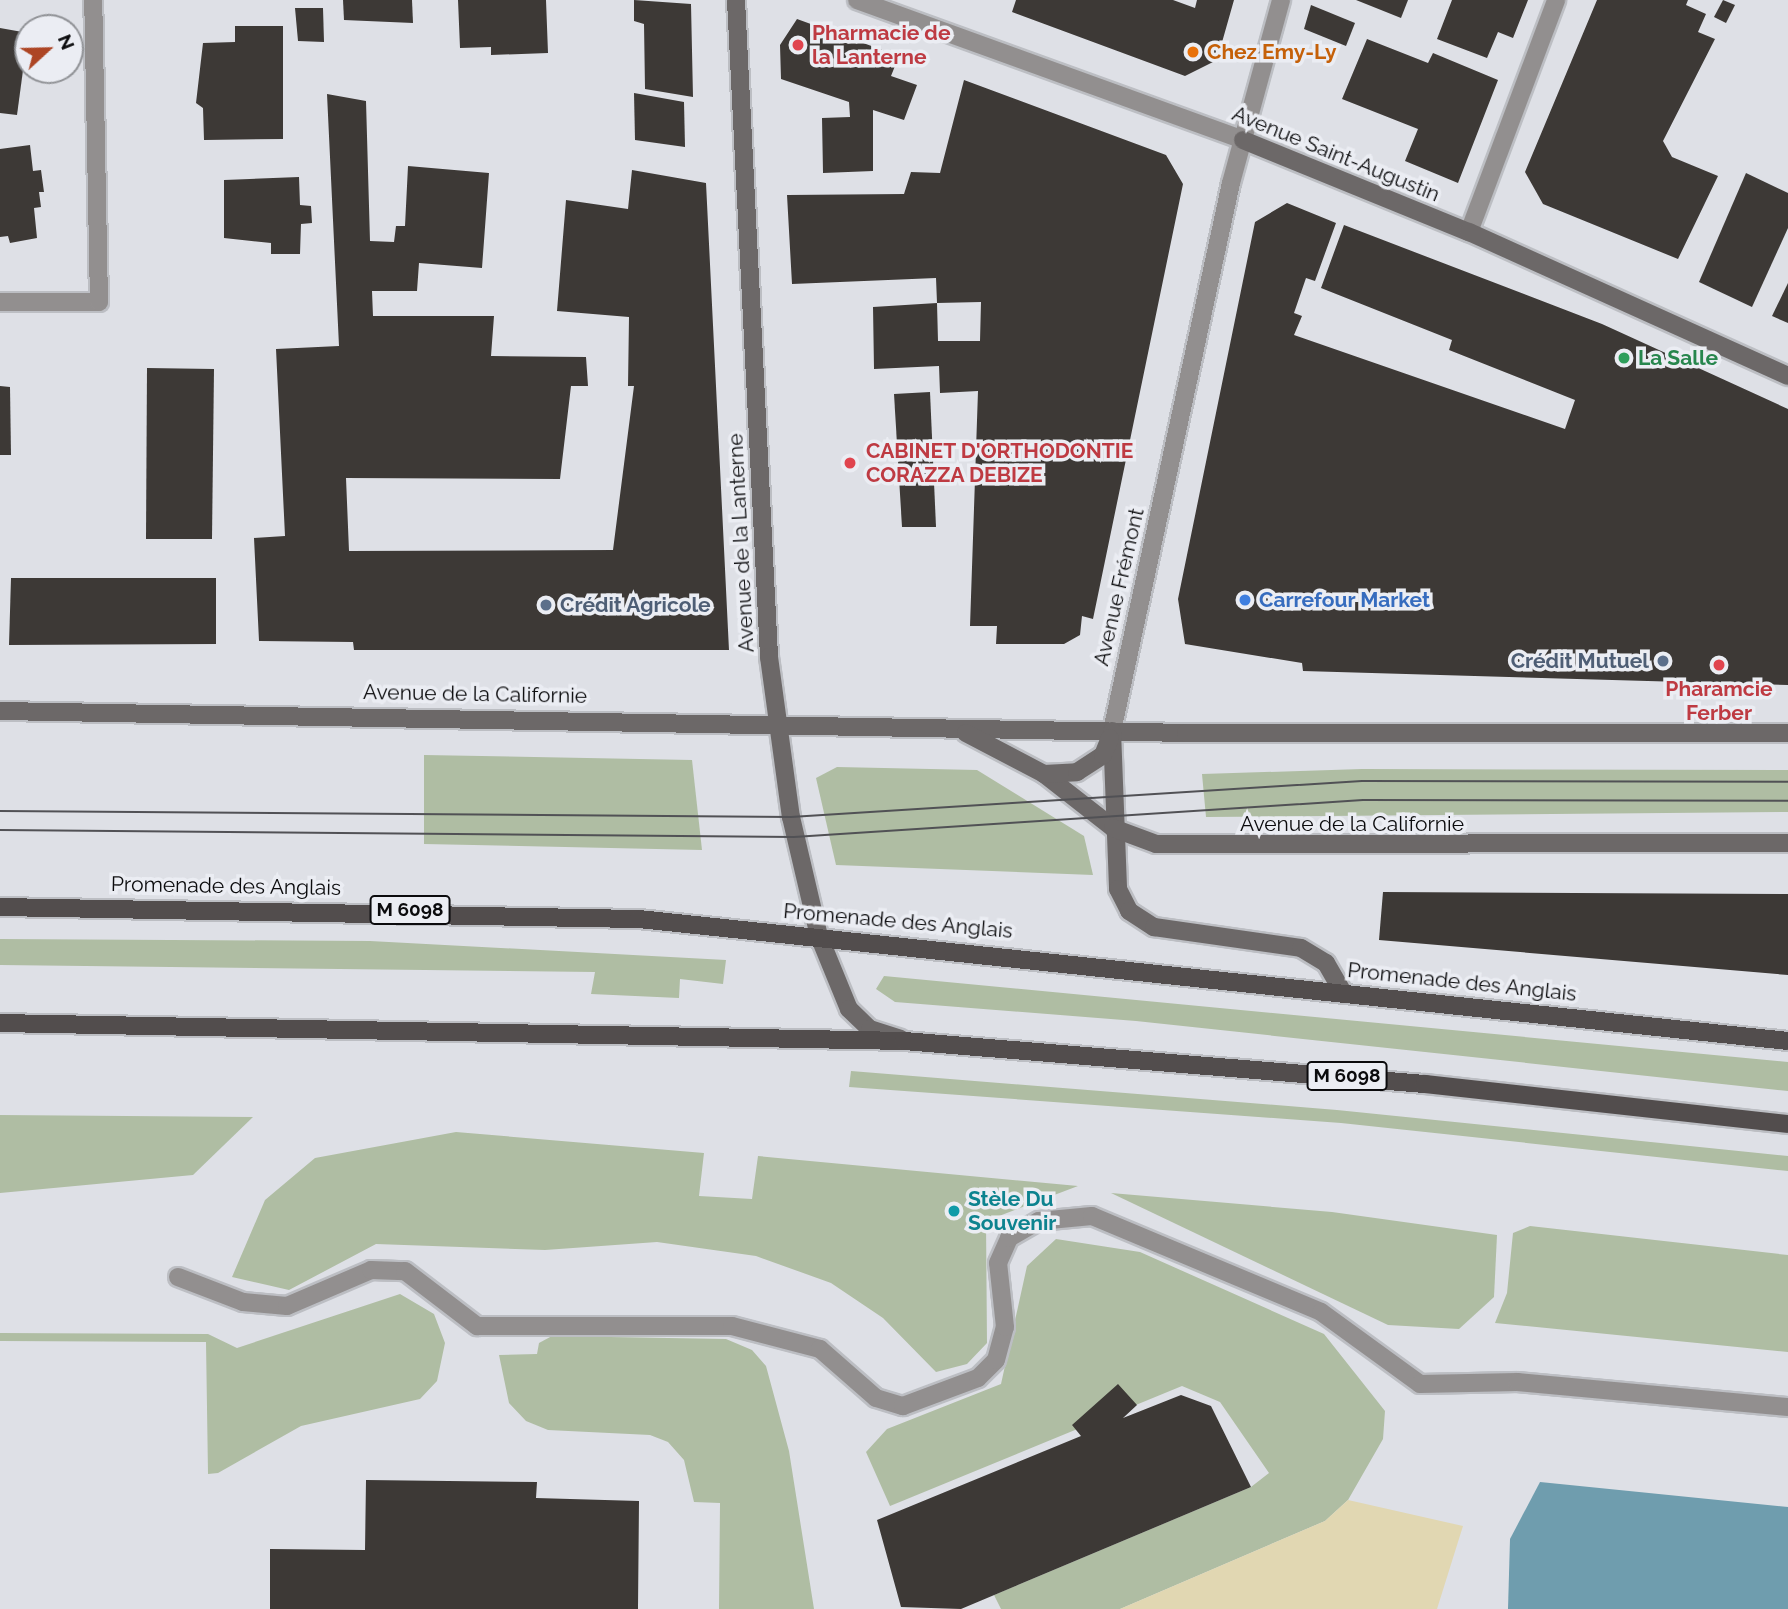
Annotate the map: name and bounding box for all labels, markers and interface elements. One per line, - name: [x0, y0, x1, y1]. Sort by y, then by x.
- north arrow: [14, 14, 84, 84]
- place label: Pharmacie de la Lanterne: [812, 20, 950, 70]
- text: N: [54, 31, 80, 53]
- marker: Pharmacie de la Lanterne: [790, 37, 806, 53]
- place label: Chez Emy-Ly: [1207, 39, 1336, 65]
- marker: Chez Emy-Ly: [1185, 44, 1201, 60]
- street label: Avenue Saint-Augustin: [1229, 101, 1443, 207]
- place label: La Salle: [1638, 345, 1718, 371]
- marker: La Salle: [1616, 350, 1632, 366]
- street label: Avenue de la Lanterne: [723, 433, 759, 653]
- place label: CABINET D'ORTHODONTIE CORAZZA DEBIZE: [866, 438, 1134, 488]
- marker: CABINET D'ORTHODONTIE CORAZZA DEBIZE: [840, 453, 860, 473]
- street label: Avenue Frémont: [1089, 506, 1149, 668]
- place label: Carrefour Market: [1259, 587, 1430, 613]
- place label: Crédit Agricole: [560, 592, 711, 618]
- marker: Carrefour Market: [1237, 592, 1253, 608]
- marker: Crédit Agricole: [538, 597, 554, 613]
- place label: Crédit Mutuel: [1511, 648, 1649, 674]
- marker: Crédit Mutuel: [1655, 653, 1671, 669]
- marker: Pharamcie Ferber: [1711, 657, 1727, 673]
- place label: Pharamcie Ferber: [1665, 676, 1773, 726]
- street label: Avenue de la Californie: [363, 679, 587, 709]
- street label: Avenue de la Californie: [1240, 811, 1464, 837]
- street label: Promenade des Anglais: [110, 871, 342, 901]
- road number: M 6098: [368, 894, 452, 926]
- street label: Promenade des Anglais: [782, 898, 1014, 944]
- street label: Promenade des Anglais: [1346, 957, 1578, 1007]
- road number: M 6098: [1305, 1060, 1389, 1092]
- place label: Stèle Du Souvenir: [968, 1186, 1056, 1236]
- marker: Stèle Du Souvenir: [946, 1203, 962, 1219]

